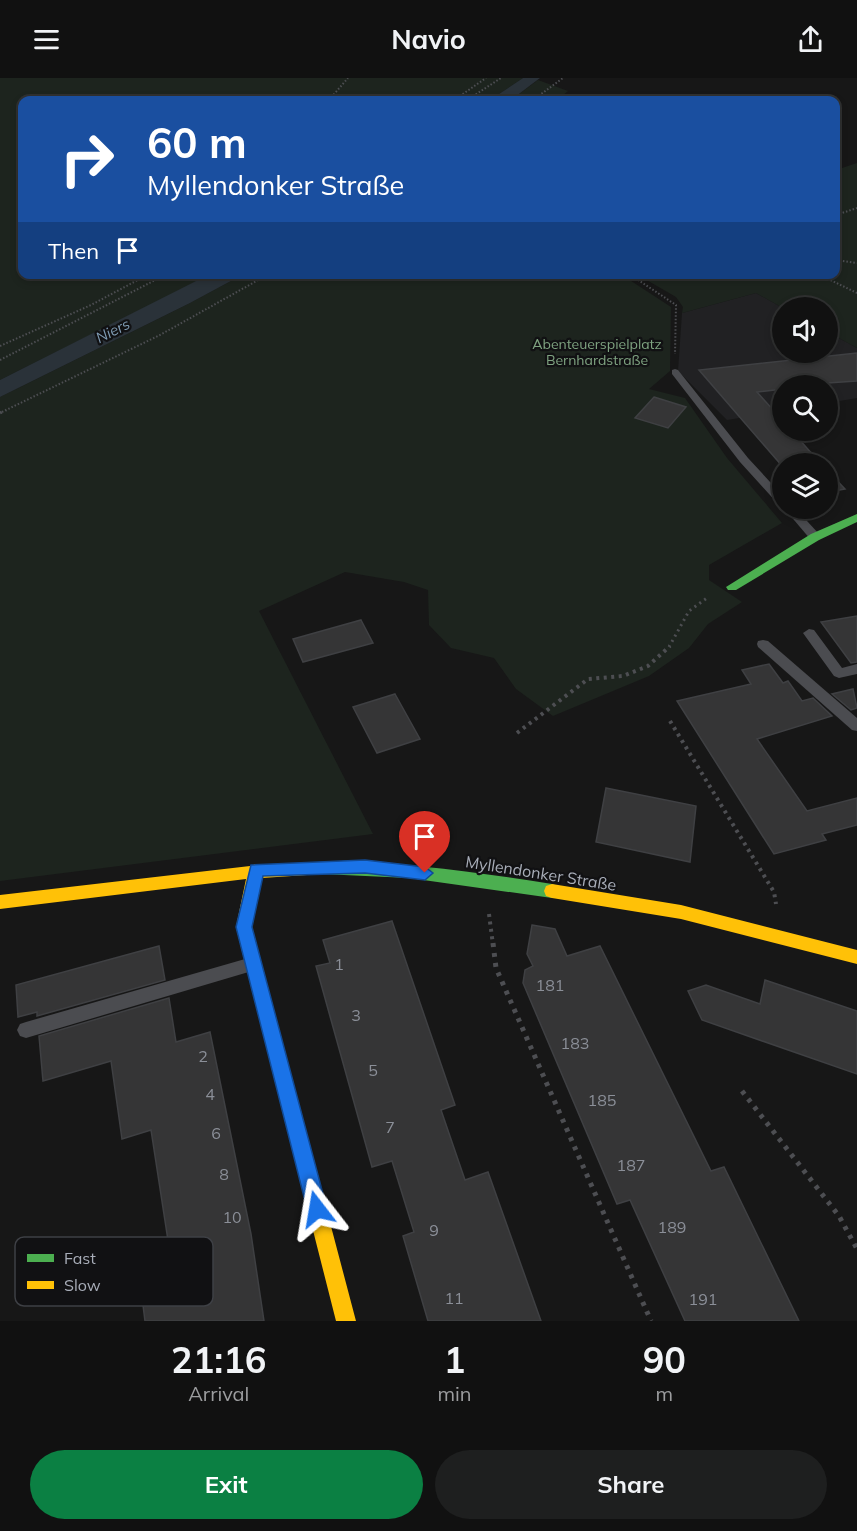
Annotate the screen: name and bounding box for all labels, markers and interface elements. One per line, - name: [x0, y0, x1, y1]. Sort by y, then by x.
- text: Navio: [391, 22, 466, 56]
- icon: menu: [30, 23, 63, 56]
- icon: share: [794, 23, 827, 56]
- text: 60 m: [147, 116, 247, 169]
- icon: right: [48, 120, 126, 198]
- text: Myllendonker Straße: [147, 168, 404, 202]
- icon: arrive: [111, 234, 144, 267]
- text: Then: [48, 237, 99, 265]
- map controls: [772, 297, 838, 519]
- button: sound: [772, 297, 838, 363]
- water label: Niers: [93, 314, 133, 347]
- park label: Abenteuerspielplatz Bernhardstraße: [532, 335, 662, 369]
- button: search: [772, 375, 838, 441]
- button: layers: [772, 453, 838, 519]
- pin: [399, 811, 450, 873]
- icon: arrive: [408, 820, 441, 853]
- street label: Myllendonker Straße: [464, 851, 618, 895]
- house number: 1: [334, 954, 344, 974]
- house number: 181: [536, 975, 564, 995]
- house number: 3: [351, 1005, 361, 1025]
- house number: 183: [561, 1033, 589, 1053]
- house number: 2: [198, 1046, 208, 1066]
- house number: 5: [368, 1060, 378, 1080]
- house number: 4: [205, 1084, 215, 1104]
- house number: 185: [588, 1090, 616, 1110]
- house number: 7: [385, 1117, 395, 1137]
- house number: 6: [211, 1123, 221, 1143]
- house number: 187: [617, 1155, 645, 1175]
- house number: 8: [219, 1164, 229, 1184]
- position arrow: [285, 1177, 349, 1241]
- house number: 10: [222, 1207, 242, 1227]
- house number: 189: [658, 1217, 686, 1237]
- house number: 9: [429, 1220, 439, 1240]
- legend: [15, 1237, 213, 1306]
- text: Fast: [64, 1248, 96, 1268]
- text: Slow: [64, 1275, 101, 1295]
- house number: 11: [444, 1288, 464, 1308]
- house number: 191: [689, 1289, 717, 1309]
- text: 21:16: [171, 1337, 266, 1382]
- text: 1: [444, 1337, 465, 1382]
- text: 90: [643, 1337, 686, 1382]
- text: Arrival: [188, 1381, 249, 1406]
- text: min: [438, 1381, 472, 1406]
- text: m: [655, 1381, 673, 1406]
- button: Exit: [30, 1450, 423, 1519]
- button: Share: [435, 1450, 827, 1519]

